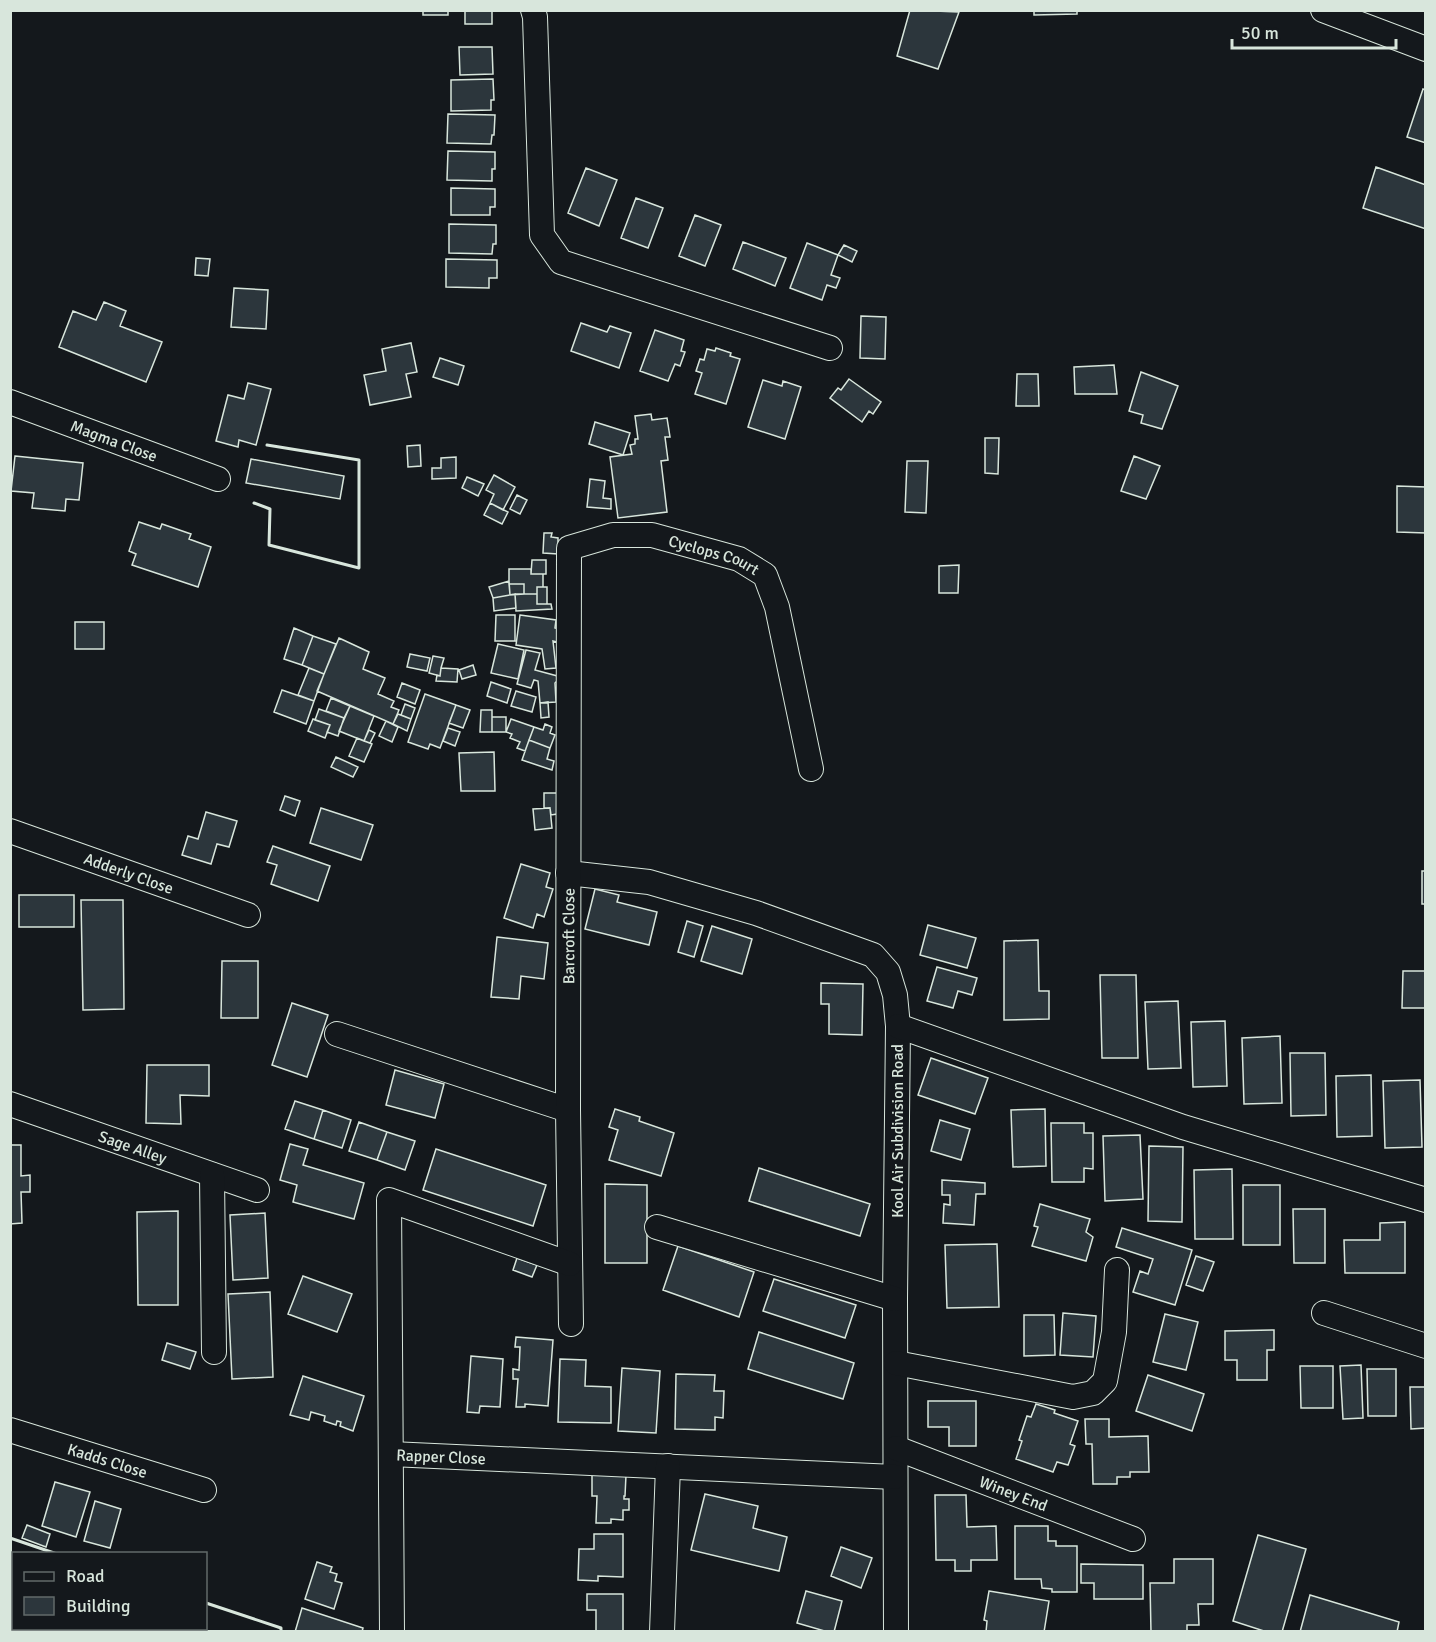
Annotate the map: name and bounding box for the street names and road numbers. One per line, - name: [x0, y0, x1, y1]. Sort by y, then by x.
- street label: Magma Close: [67, 416, 160, 467]
- street label: Cyclops Court: [666, 531, 763, 580]
- street label: Adderly Close: [81, 849, 176, 899]
- street label: Barcroft Close: [559, 888, 579, 984]
- street label: Kool Air Subdivision Road: [888, 1044, 908, 1218]
- street label: Sage Alley: [96, 1127, 170, 1169]
- street label: Kadds Close: [65, 1439, 150, 1483]
- street label: Rapper Close: [396, 1445, 486, 1469]
- street label: Winey End: [976, 1472, 1050, 1516]

